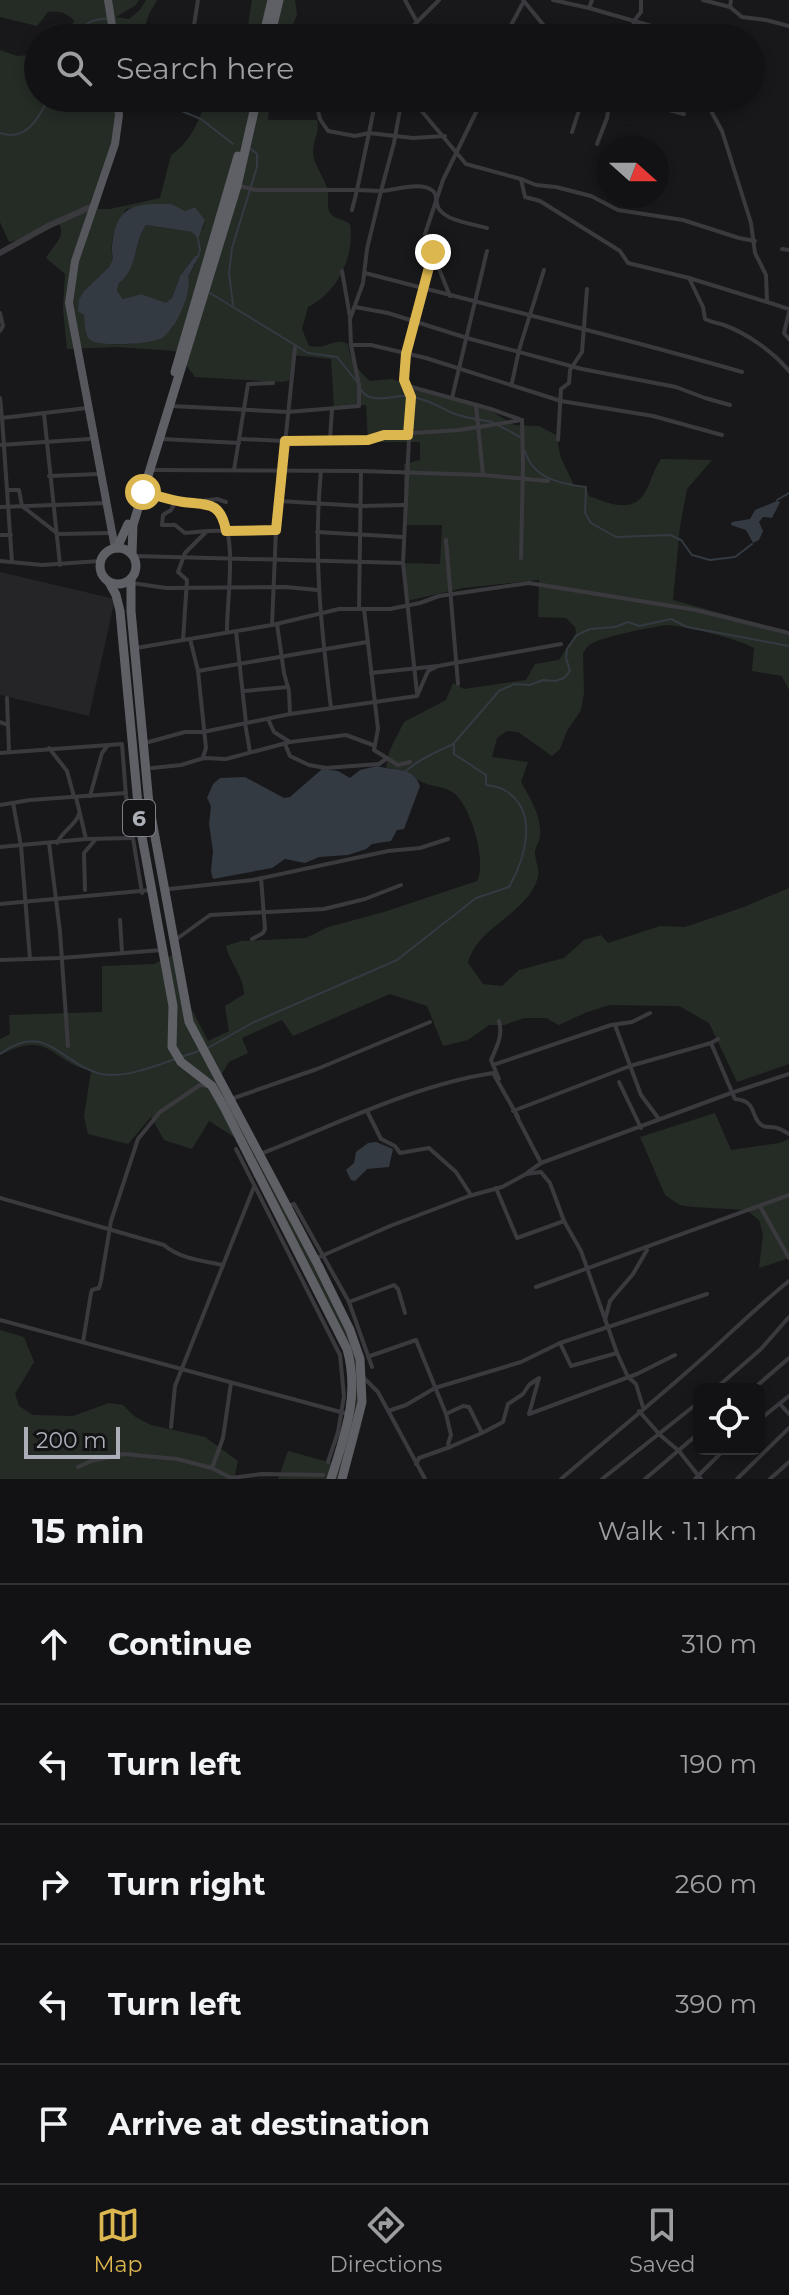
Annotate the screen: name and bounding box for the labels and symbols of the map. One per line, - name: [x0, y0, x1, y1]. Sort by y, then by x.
- north arrow: [597, 136, 669, 208]
- route end: [415, 234, 451, 270]
- route start: [125, 474, 161, 510]
- road number: 6: [123, 800, 155, 836]
- scale bar: [24, 1423, 120, 1459]

